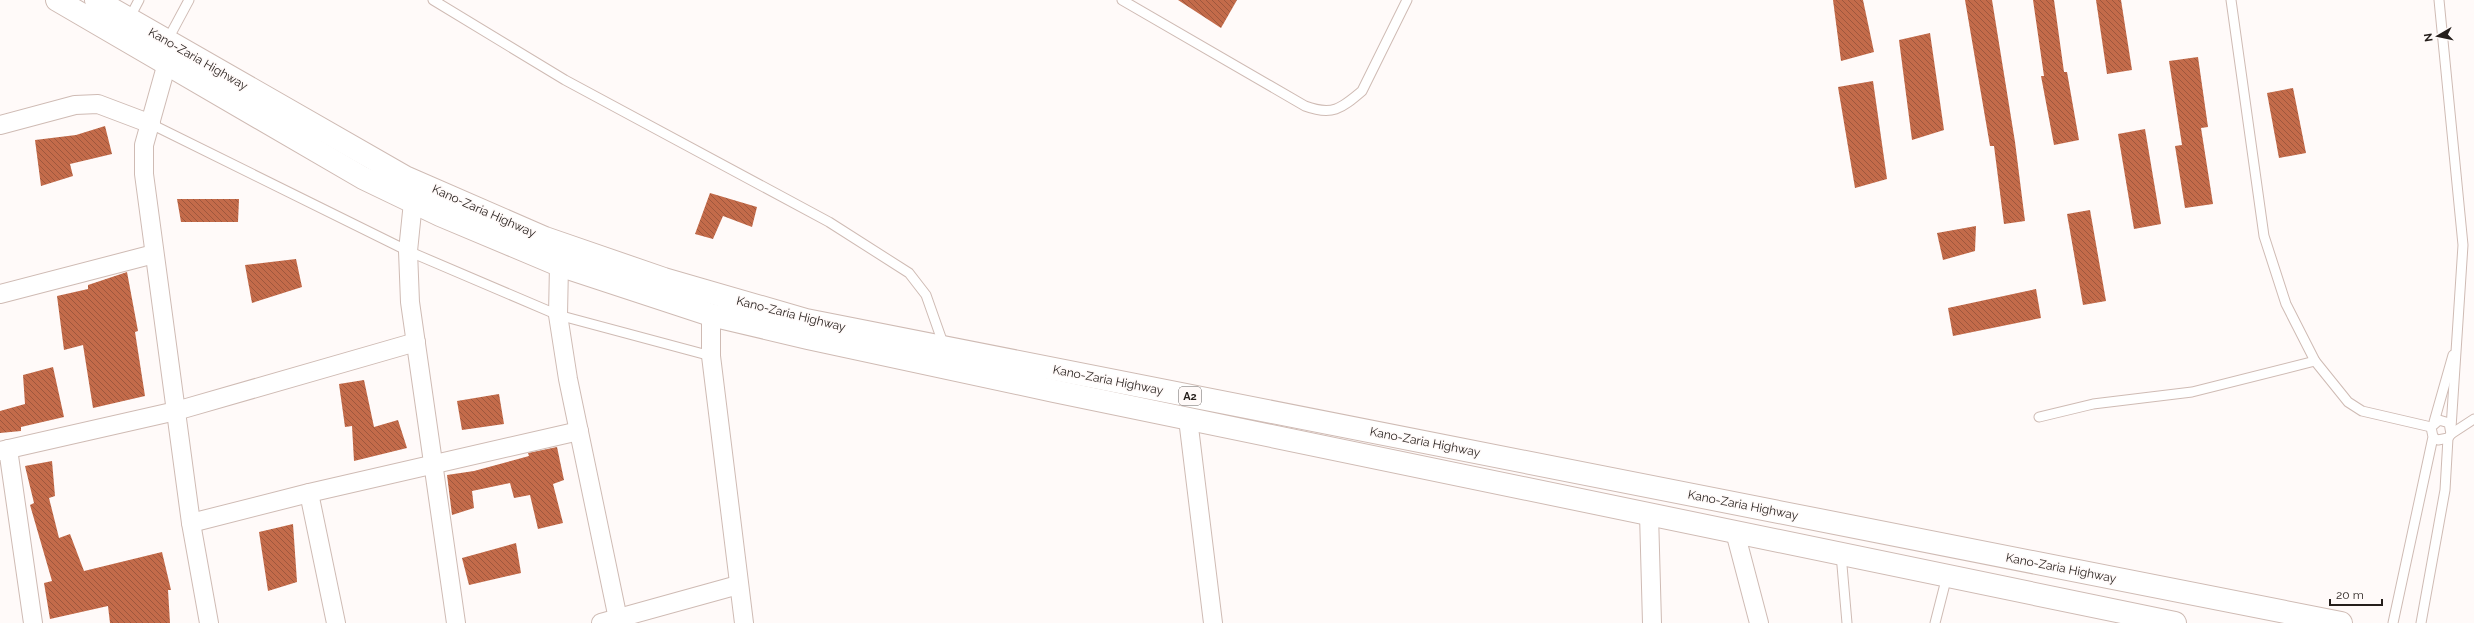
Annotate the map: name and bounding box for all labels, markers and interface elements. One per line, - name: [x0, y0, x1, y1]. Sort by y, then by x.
- north arrow: [2418, 16, 2458, 56]
- street label: Kano-Zaria Highway: [146, 25, 250, 93]
- text: N: [2422, 32, 2436, 43]
- street label: Kano-Zaria Highway: [430, 182, 539, 240]
- street label: Kano-Zaria Highway: [735, 294, 848, 334]
- street label: Kano-Zaria Highway: [1052, 362, 1165, 398]
- road number: A2: [1179, 387, 1201, 405]
- street label: Kano-Zaria Highway: [1369, 424, 1482, 460]
- street label: Kano-Zaria Highway: [1687, 487, 1800, 523]
- street label: Kano-Zaria Highway: [2005, 550, 2118, 586]
- scale bar: [2330, 581, 2382, 607]
- text: 20 m: [2336, 588, 2364, 602]

